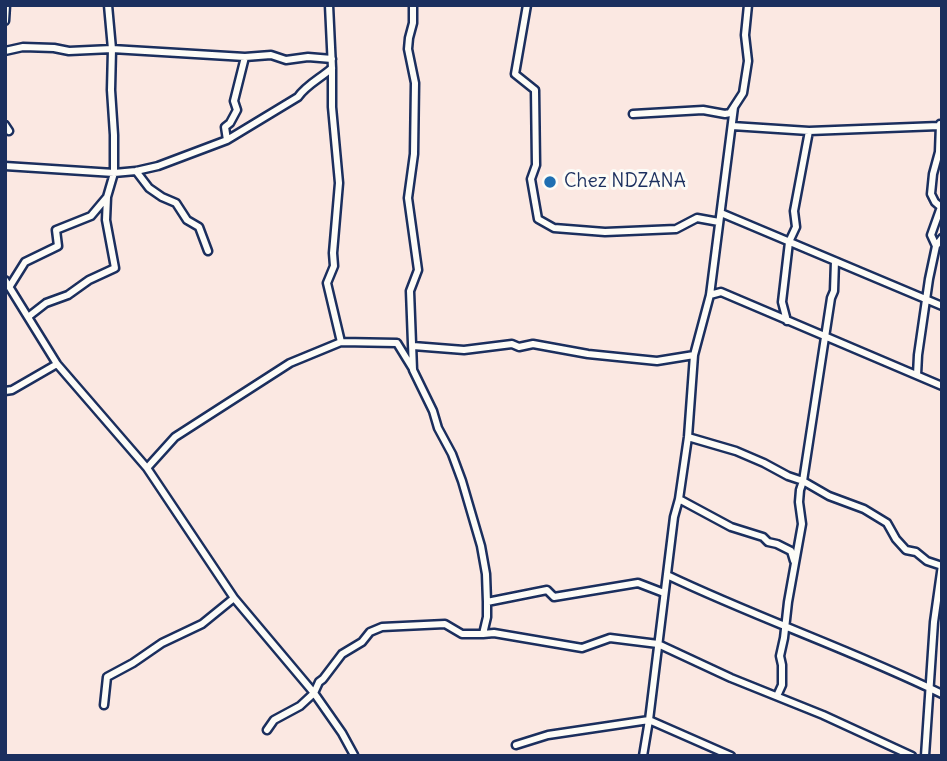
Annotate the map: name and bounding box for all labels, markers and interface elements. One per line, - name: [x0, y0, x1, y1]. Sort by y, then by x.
- place label: Chez NDZANA: [564, 171, 686, 193]
- marker: Chez NDZANA: [542, 174, 558, 190]

